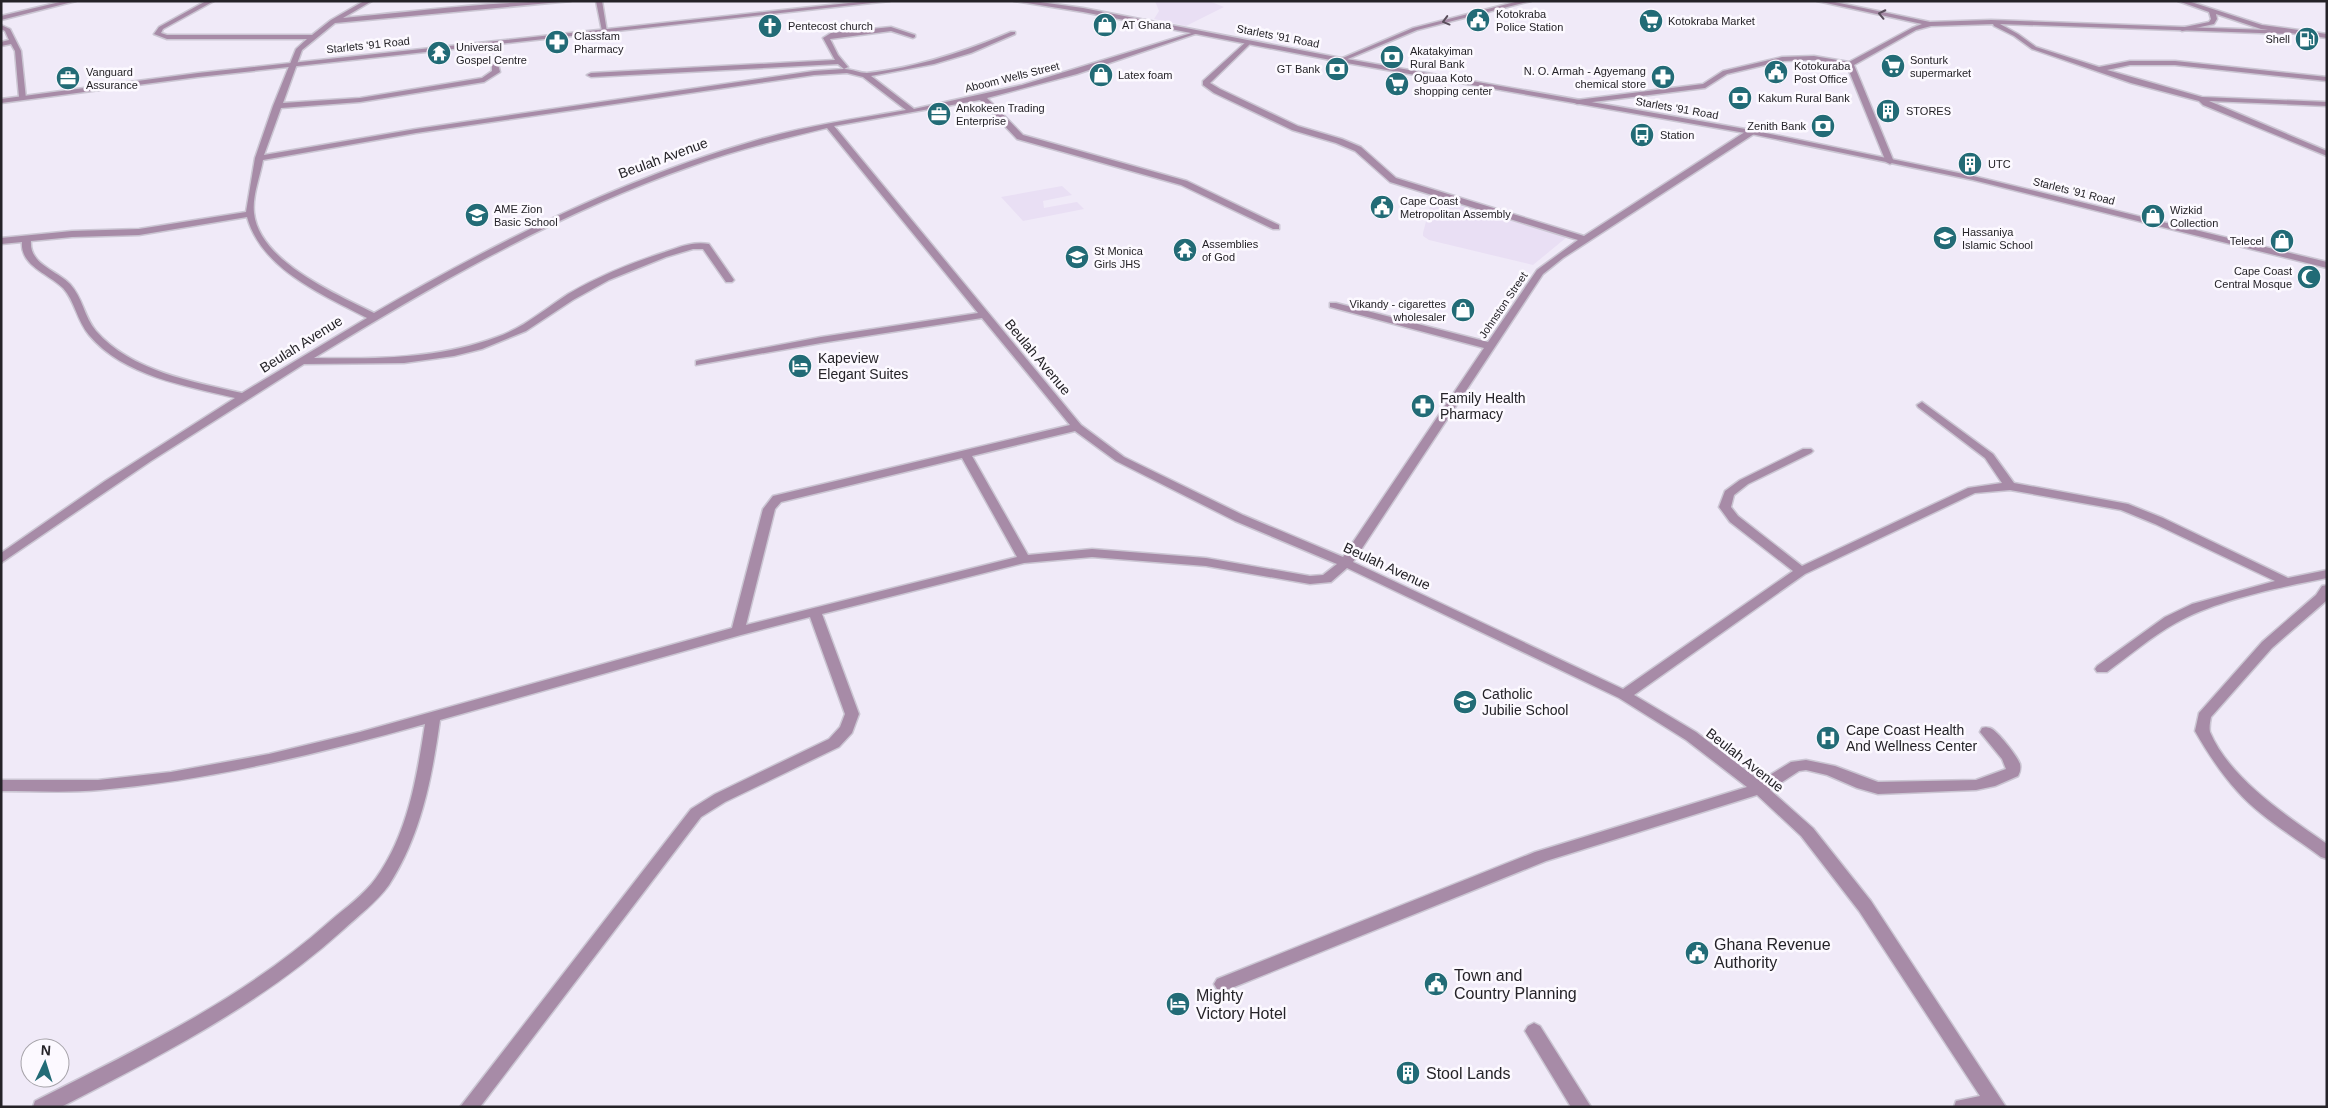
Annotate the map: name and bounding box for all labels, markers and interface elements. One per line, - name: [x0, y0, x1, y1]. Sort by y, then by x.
- public building icon: Kotokraba Police Station: [1465, 7, 1491, 33]
- place label: Kotokraba Police Station: [1496, 8, 1563, 33]
- supermarket icon: Kotokraba Market: [1638, 8, 1664, 34]
- one-way arrow: [1878, 9, 1886, 20]
- shop icon: AT Ghana: [1092, 12, 1118, 38]
- church icon: Pentecost church: [757, 13, 783, 39]
- one-way arrow: [1442, 15, 1451, 26]
- place label: Kotokraba Market: [1668, 15, 1755, 27]
- place label: AT Ghana: [1122, 19, 1172, 31]
- place label: Pentecost church: [788, 20, 873, 32]
- street label: Starlets '91 Road: [1236, 22, 1320, 50]
- fuel station icon: Shell: [2294, 26, 2320, 52]
- pharmacy icon: Classfam Pharmacy: [544, 29, 570, 55]
- place label: Classfam Pharmacy: [574, 30, 624, 55]
- place label: Shell: [2266, 33, 2290, 45]
- street label: Starlets '91 Road: [326, 35, 410, 55]
- temple icon: Universal Gospel Centre: [426, 40, 452, 66]
- place label: Universal Gospel Centre: [456, 41, 527, 66]
- bank icon: Akatakyiman Rural Bank: [1379, 44, 1405, 70]
- place label: Akatakyiman Rural Bank: [1410, 45, 1473, 70]
- supermarket icon: Sonturk supermarket: [1880, 53, 1906, 79]
- place label: Sonturk supermarket: [1910, 54, 1971, 79]
- bank icon: GT Bank: [1324, 56, 1350, 82]
- street label: Aboom Wells Street: [963, 59, 1061, 95]
- public building icon: Kotokuraba Post Office: [1763, 59, 1789, 85]
- place label: Kotokuraba Post Office: [1794, 60, 1851, 85]
- shop icon: Latex foam: [1088, 62, 1114, 88]
- place label: GT Bank: [1277, 63, 1320, 75]
- pharmacy icon: N. O. Armah - Agyemang chemical store: [1650, 64, 1676, 90]
- office icon: Vanguard Assurance: [55, 65, 81, 91]
- place label: N. O. Armah - Agyemang chemical store: [1524, 65, 1646, 90]
- place label: Vanguard Assurance: [86, 66, 138, 91]
- place label: Latex foam: [1118, 69, 1172, 81]
- supermarket icon: Oguaa Koto shopping center: [1384, 71, 1410, 97]
- place label: Oguaa Koto shopping center: [1414, 72, 1493, 97]
- bank icon: Kakum Rural Bank: [1727, 85, 1753, 111]
- place label: Kakum Rural Bank: [1758, 92, 1850, 104]
- street label: Starlets '91 Road: [1635, 95, 1719, 121]
- building icon: STORES: [1875, 98, 1901, 124]
- office icon: Ankokeen Trading Enterprise: [926, 101, 952, 127]
- place label: Ankokeen Trading Enterprise: [956, 102, 1045, 127]
- place label: STORES: [1906, 105, 1951, 117]
- bank icon: Zenith Bank: [1810, 113, 1836, 139]
- place label: Zenith Bank: [1747, 120, 1806, 132]
- bus stop icon: Station: [1629, 122, 1655, 148]
- place label: Station: [1660, 129, 1694, 141]
- street label: Beulah Avenue: [616, 134, 710, 182]
- building icon: UTC: [1957, 151, 1983, 177]
- place label: UTC: [1988, 158, 2011, 170]
- street label: Starlets '91 Road: [2032, 175, 2116, 207]
- public building icon: Cape Coast Metropolitan Assembly: [1369, 194, 1395, 220]
- place label: Cape Coast Metropolitan Assembly: [1400, 195, 1511, 220]
- school or university icon: AME Zion Basic School: [464, 202, 490, 228]
- place label: AME Zion Basic School: [494, 203, 558, 228]
- shop icon: Wizkid Collection: [2140, 203, 2166, 229]
- place label: Wizkid Collection: [2170, 204, 2218, 229]
- school or university icon: Hassaniya Islamic School: [1932, 225, 1958, 251]
- place label: Hassaniya Islamic School: [1962, 226, 2033, 251]
- shop icon: Telecel: [2269, 228, 2295, 254]
- place label: Telecel: [2230, 235, 2264, 247]
- temple icon: Assemblies of God: [1172, 237, 1198, 263]
- place label: Assemblies of God: [1202, 238, 1259, 263]
- school or university icon: St Monica Girls JHS: [1064, 244, 1090, 270]
- place label: St Monica Girls JHS: [1094, 245, 1144, 270]
- mosque icon: Cape Coast Central Mosque: [2296, 264, 2322, 290]
- place label: Cape Coast Central Mosque: [2214, 265, 2292, 290]
- street label: Johnston Street: [1476, 270, 1530, 340]
- shop icon: Vikandy - cigarettes wholesaler: [1450, 297, 1476, 323]
- place label: Vikandy - cigarettes wholesaler: [1350, 298, 1446, 323]
- street label: Beulah Avenue: [257, 312, 345, 376]
- street label: Beulah Avenue: [1002, 316, 1074, 398]
- place label: Kapeview Elegant Suites: [818, 350, 908, 382]
- hotel icon: Kapeview Elegant Suites: [787, 353, 813, 379]
- place label: Family Health Pharmacy: [1440, 390, 1526, 422]
- pharmacy icon: Family Health Pharmacy: [1410, 393, 1436, 419]
- street label: Beulah Avenue: [1341, 539, 1433, 593]
- place label: Catholic Jubilie School: [1482, 686, 1568, 718]
- school or university icon: Catholic Jubilie School: [1452, 689, 1478, 715]
- place label: Cape Coast Health And Wellness Center: [1846, 722, 1978, 754]
- street label: Beulah Avenue: [1703, 725, 1787, 795]
- hospital icon: Cape Coast Health And Wellness Center: [1815, 725, 1841, 751]
- place label: Ghana Revenue Authority: [1714, 936, 1831, 971]
- public building icon: Ghana Revenue Authority: [1684, 940, 1710, 966]
- place label: Town and Country Planning: [1454, 967, 1577, 1002]
- public building icon: Town and Country Planning: [1423, 971, 1449, 997]
- place label: Mighty Victory Hotel: [1196, 987, 1286, 1022]
- hotel icon: Mighty Victory Hotel: [1165, 991, 1191, 1017]
- north arrow: [20, 1038, 70, 1088]
- text: N: [40, 1042, 52, 1058]
- building icon: Stool Lands: [1395, 1060, 1421, 1086]
- place label: Stool Lands: [1426, 1065, 1511, 1082]

